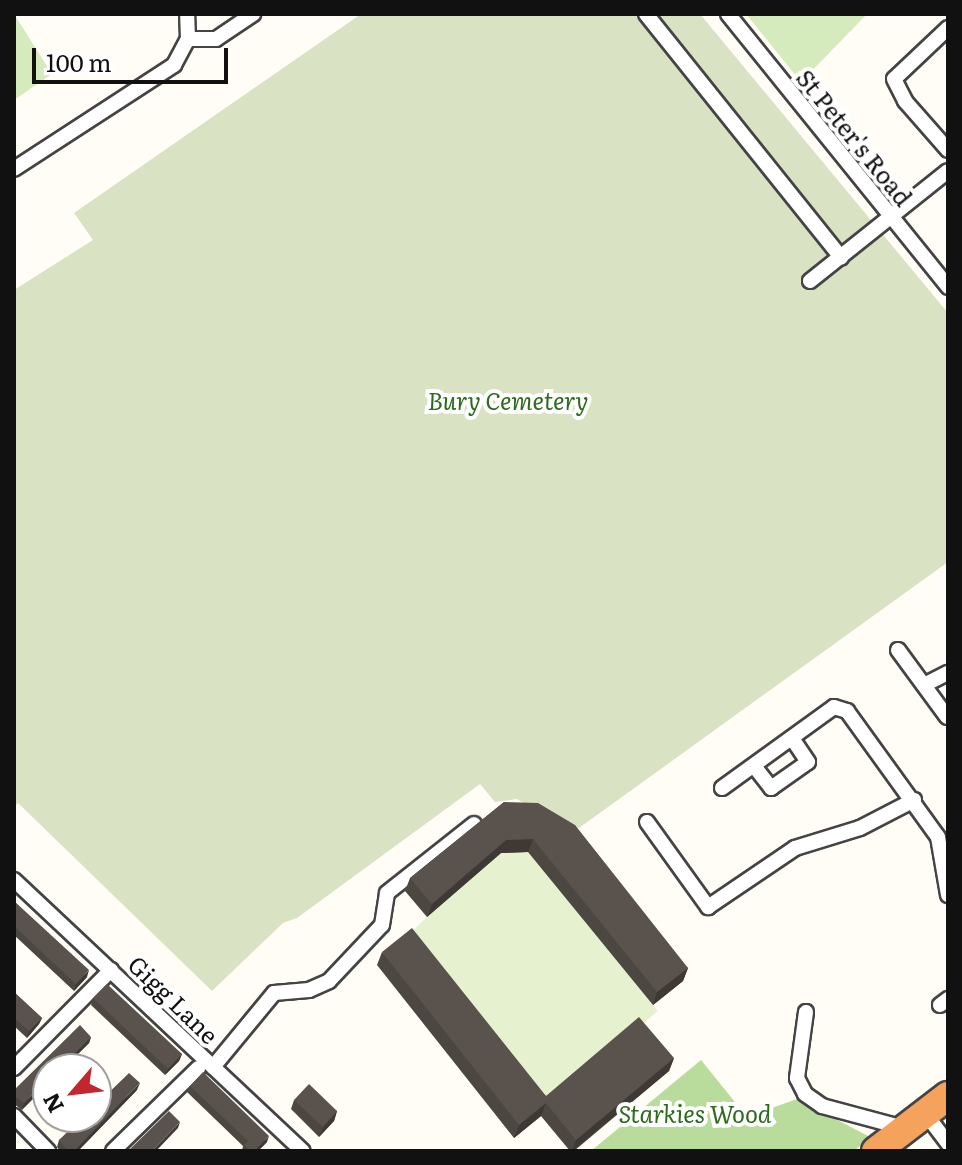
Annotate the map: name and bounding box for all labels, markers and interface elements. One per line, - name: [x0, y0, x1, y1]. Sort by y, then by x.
- scale bar: [36, 32, 232, 82]
- text: 100 m: [46, 44, 112, 79]
- street label: St Peter's Road: [791, 63, 919, 211]
- park label: Bury Cemetery: [428, 386, 588, 414]
- street label: Gigg Lane: [123, 949, 225, 1049]
- north arrow: [32, 1053, 112, 1133]
- text: N: [33, 1088, 71, 1119]
- park label: Starkies Wood: [618, 1099, 772, 1127]

